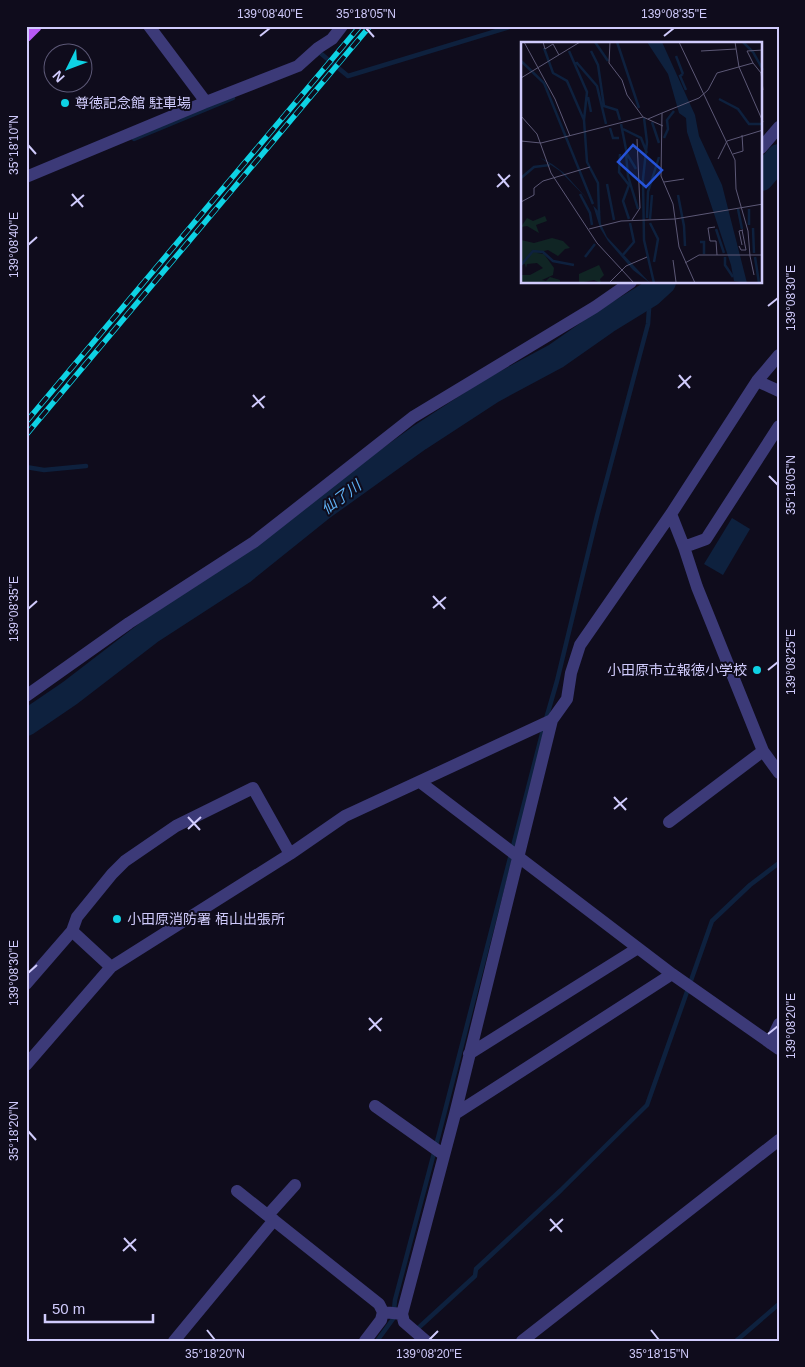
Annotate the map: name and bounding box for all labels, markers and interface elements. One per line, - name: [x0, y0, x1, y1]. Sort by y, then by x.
- text: 139°08'40"E: [237, 7, 303, 21]
- text: 35°18'05"N: [336, 7, 396, 21]
- text: 139°08'35"E: [641, 7, 707, 21]
- north arrow: [42, 42, 92, 92]
- inset map: [521, 42, 762, 284]
- text: N: [49, 68, 68, 86]
- place label: 尊徳記念館 駐車場: [75, 95, 191, 111]
- marker: 尊徳記念館 駐車場: [59, 97, 71, 109]
- text: 35°18'10"N: [7, 115, 21, 175]
- text: 139°08'40"E: [7, 212, 21, 278]
- text: 139°08'30"E: [784, 265, 798, 331]
- text: 35°18'05"N: [784, 455, 798, 515]
- water label: 仙了川: [318, 475, 366, 517]
- text: 139°08'35"E: [7, 576, 21, 642]
- text: 139°08'25"E: [784, 629, 798, 695]
- place label: 小田原市立報徳小学校: [607, 662, 747, 678]
- marker: 小田原市立報徳小学校: [751, 664, 763, 676]
- place label: 小田原消防署 栢山出張所: [127, 911, 285, 927]
- marker: 小田原消防署 栢山出張所: [111, 913, 123, 925]
- text: 139°08'30"E: [7, 940, 21, 1006]
- text: 139°08'20"E: [784, 993, 798, 1059]
- text: 35°18'20"N: [7, 1101, 21, 1161]
- scale bar: [45, 1292, 152, 1324]
- text: 50 m: [52, 1300, 85, 1317]
- text: 35°18'20"N: [185, 1347, 245, 1361]
- text: 139°08'20"E: [396, 1347, 462, 1361]
- text: 35°18'15"N: [629, 1347, 689, 1361]

